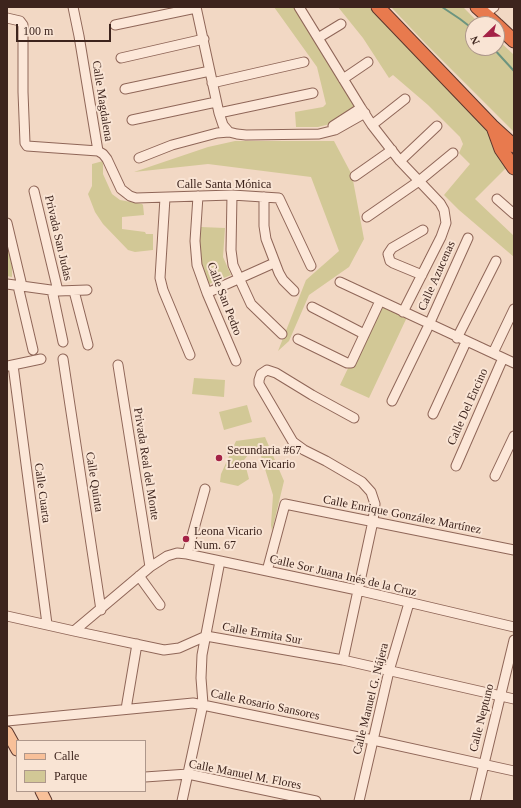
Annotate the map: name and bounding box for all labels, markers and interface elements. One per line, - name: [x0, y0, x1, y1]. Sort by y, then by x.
- scale bar: [18, 16, 113, 42]
- north arrow: [465, 16, 505, 56]
- text: 100 m: [23, 24, 53, 38]
- text: N: [468, 34, 482, 46]
- street label: Calle Magdalena: [89, 60, 115, 142]
- street label: Calle Santa Mónica: [177, 178, 271, 192]
- street label: Privada San Judas: [41, 194, 75, 282]
- street label: Calle Azucenas: [415, 239, 459, 313]
- street label: Calle San Pedro: [203, 260, 245, 338]
- street label: Calle Del Encino: [445, 366, 491, 448]
- street label: Privada Real del Monte: [130, 407, 162, 521]
- place label: Secundaria #67 Leona Vicario: [227, 444, 301, 472]
- street label: Calle Quinta: [82, 451, 106, 513]
- marker: Secundaria #67 Leona Vicario: [214, 453, 224, 463]
- street label: Calle Cuarta: [31, 462, 53, 524]
- street label: Calle Enrique González Martínez: [322, 493, 482, 537]
- place label: Leona Vicario Num. 67: [194, 525, 262, 553]
- marker: Leona Vicario Num. 67: [181, 534, 191, 544]
- street label: Calle Sor Juana Inés de la Cruz: [268, 552, 418, 600]
- street label: Calle Ermita Sur: [221, 620, 303, 648]
- street label: Calle Manuel G. Nájera: [350, 642, 392, 756]
- street label: Calle Neptuno: [467, 682, 497, 754]
- street label: Calle Rosario Sansores: [209, 686, 321, 724]
- legend: [16, 740, 146, 792]
- text: Calle: [54, 749, 79, 763]
- street label: Calle Manuel M. Flores: [187, 757, 303, 793]
- text: Parque: [54, 769, 87, 783]

